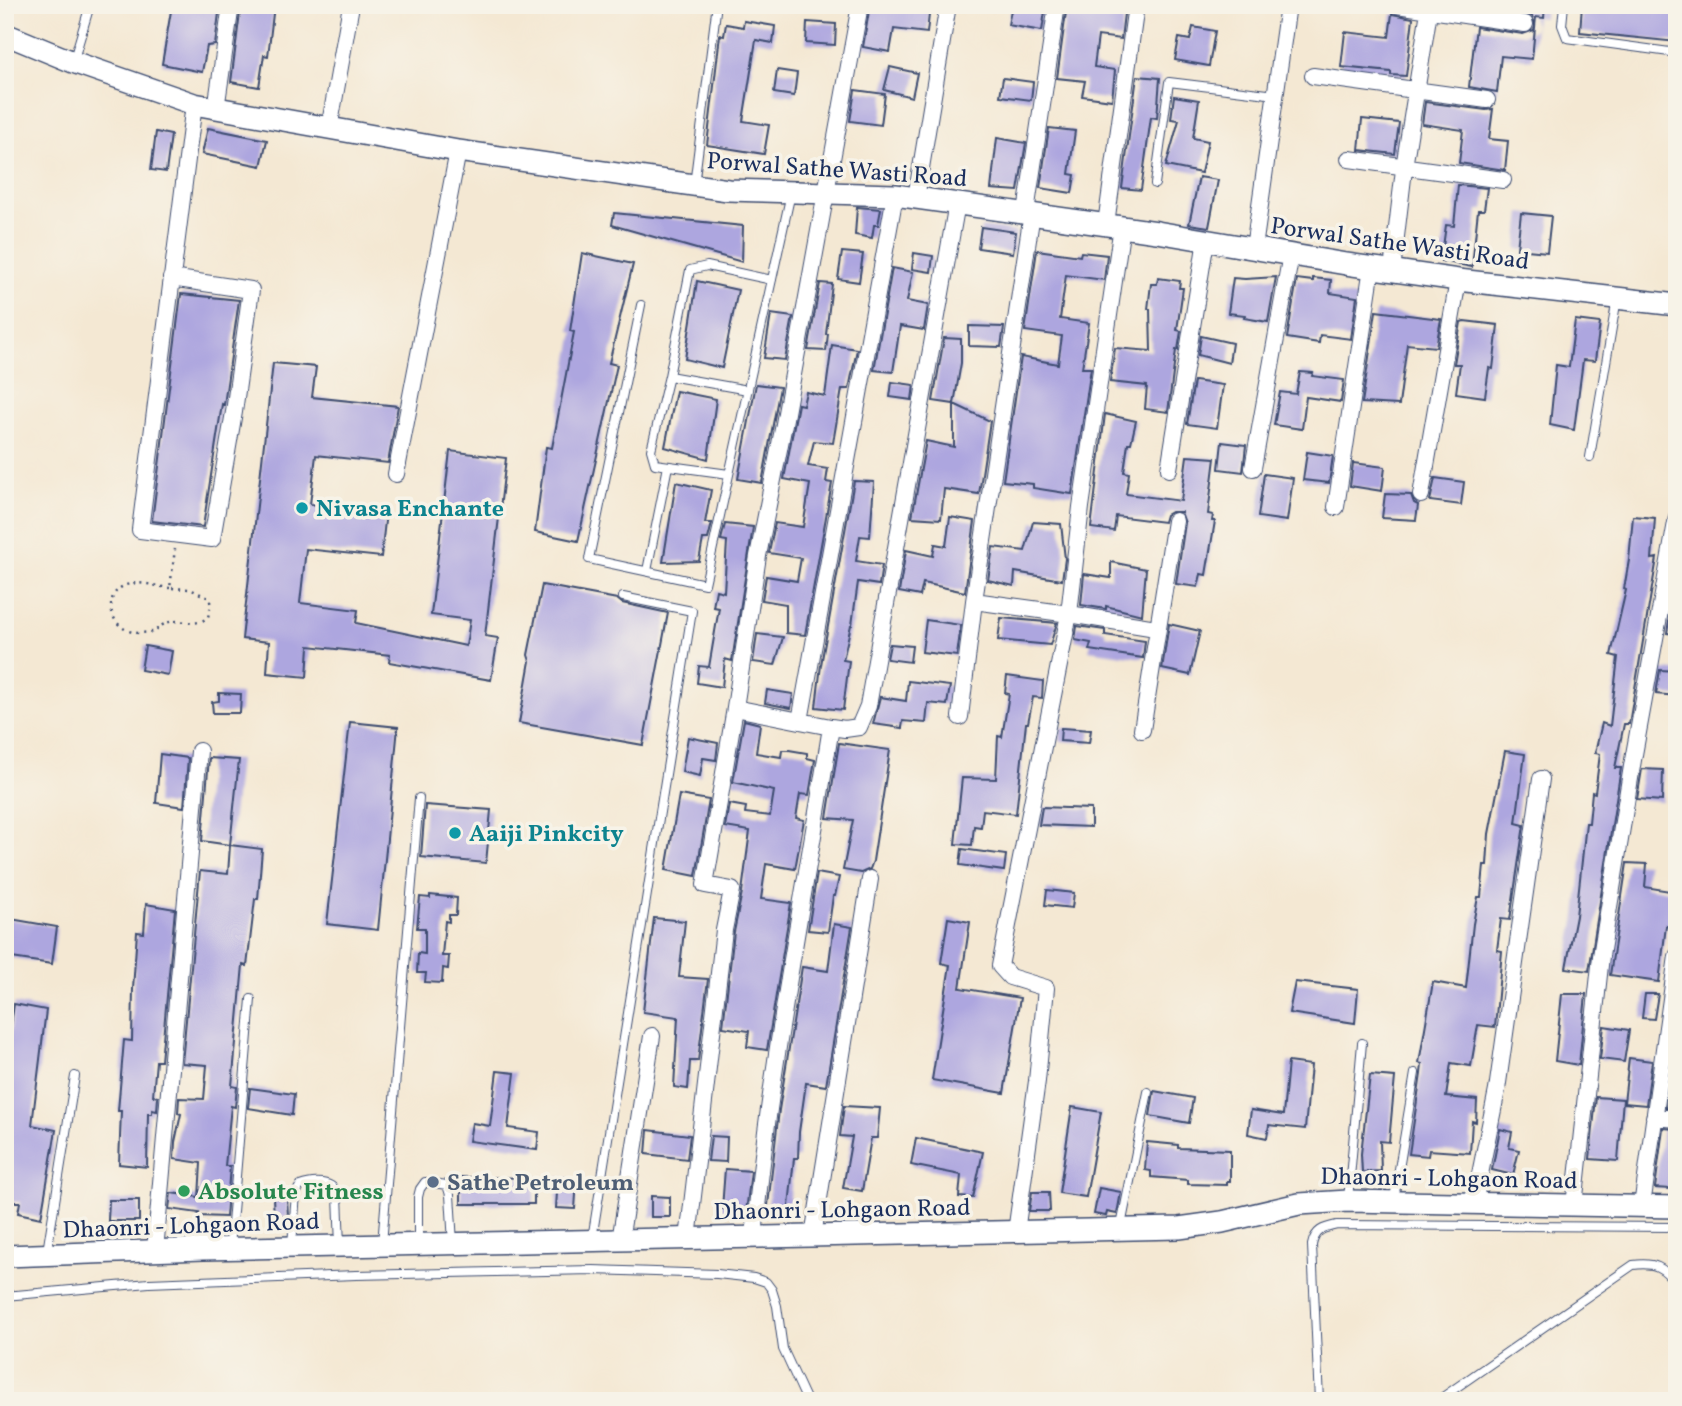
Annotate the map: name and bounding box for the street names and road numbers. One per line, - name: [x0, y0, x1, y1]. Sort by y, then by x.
- street label: Porwal Sathe Wasti Road: [705, 145, 968, 197]
- street label: Porwal Sathe Wasti Road: [1268, 210, 1531, 280]
- street label: Dhaonri - Lohgaon Road: [1320, 1161, 1578, 1199]
- street label: Dhaonri - Lohgaon Road: [713, 1192, 971, 1230]
- street label: Dhaonri - Lohgaon Road: [62, 1206, 320, 1248]

